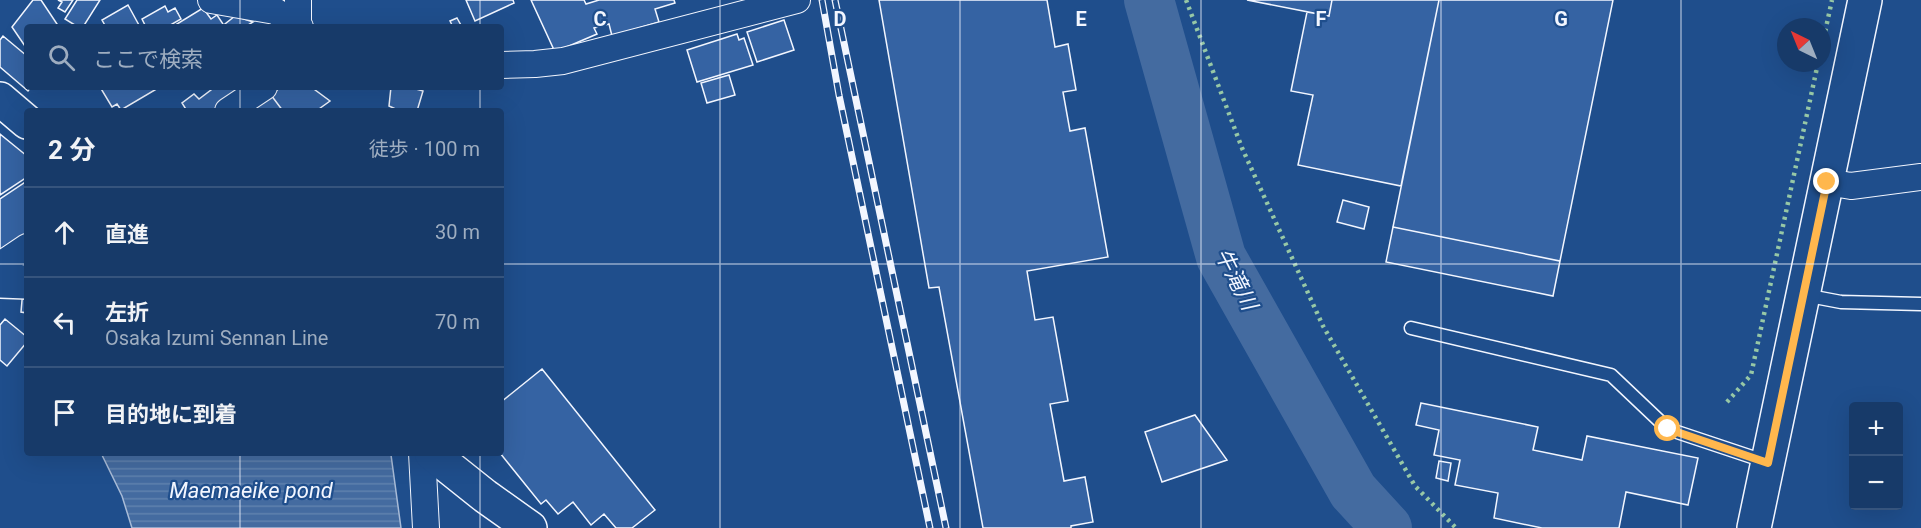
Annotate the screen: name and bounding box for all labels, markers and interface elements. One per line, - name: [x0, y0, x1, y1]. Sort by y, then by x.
- text: C: [593, 7, 607, 31]
- text: D: [834, 7, 847, 31]
- text: E: [1075, 7, 1087, 31]
- text: F: [1316, 7, 1327, 31]
- text: G: [1554, 7, 1568, 31]
- north arrow: [1777, 18, 1831, 72]
- search box: [24, 24, 504, 90]
- icon: search: [45, 41, 78, 74]
- text: ここで検索: [93, 47, 203, 72]
- text: 2 分: [48, 135, 95, 165]
- text: 徒歩 · 100 m: [369, 137, 480, 161]
- route end: [1813, 168, 1839, 194]
- icon: ahead: [48, 216, 81, 249]
- text: 30 m: [435, 220, 480, 244]
- text: 直進: [105, 222, 149, 247]
- water label: 牛滝川: [1210, 244, 1263, 316]
- text: 左折: [105, 300, 149, 325]
- icon: left: [48, 306, 81, 339]
- text: 70 m: [435, 310, 480, 334]
- text: Osaka Izumi Sennan Line: [105, 326, 328, 350]
- icon: arrive: [48, 396, 81, 429]
- text: 目的地に到着: [105, 402, 237, 427]
- map controls: [1849, 402, 1903, 510]
- button: +: [1849, 402, 1903, 456]
- route start: [1654, 415, 1680, 441]
- button: −: [1849, 456, 1903, 510]
- water label: Maemaeike pond: [169, 478, 334, 503]

